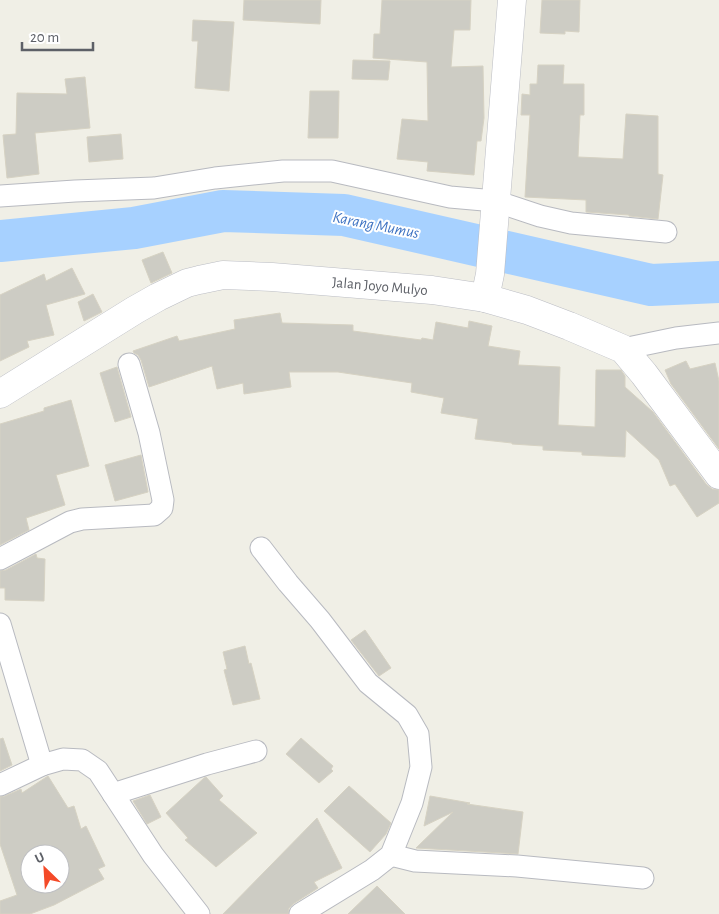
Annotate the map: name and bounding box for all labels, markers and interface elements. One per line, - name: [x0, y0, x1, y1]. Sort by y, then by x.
- scale bar: [22, 20, 94, 52]
- text: 20 m: [30, 30, 59, 45]
- water label: Karang Mumus: [331, 209, 420, 241]
- street label: Jalan Joyo Mulyo: [332, 275, 428, 298]
- north arrow: [20, 844, 70, 894]
- text: U: [33, 850, 47, 866]

